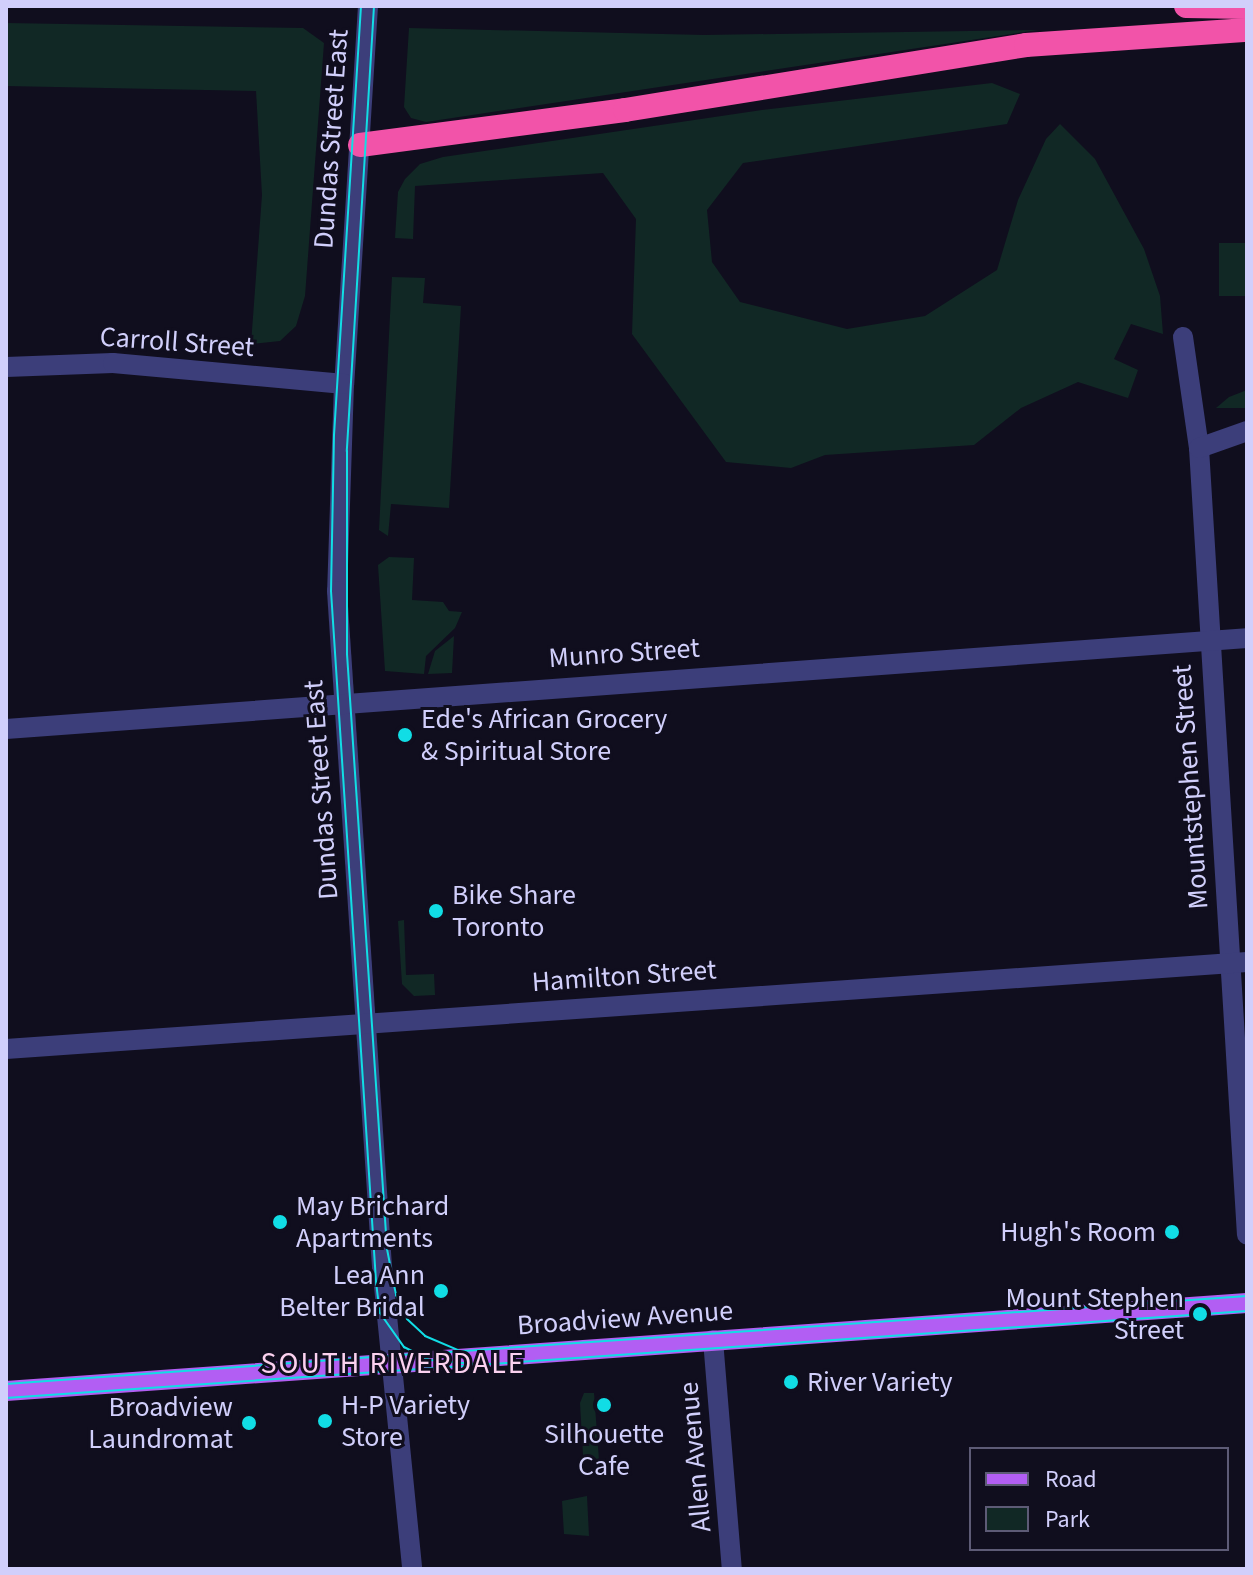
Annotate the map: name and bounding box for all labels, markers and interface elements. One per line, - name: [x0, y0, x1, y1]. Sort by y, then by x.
- street label: Dundas Street East: [307, 28, 355, 250]
- street label: Carroll Street: [99, 320, 255, 364]
- street label: Munro Street: [547, 631, 701, 675]
- street label: Mountstephen Street: [1165, 664, 1215, 910]
- street label: Dundas Street East: [297, 679, 345, 901]
- place label: Ede's African Grocery & Spiritual Store: [421, 702, 667, 768]
- marker: Ede's African Grocery & Spiritual Store: [396, 726, 414, 744]
- place label: Bike Share Toronto: [452, 878, 576, 944]
- marker: Bike Share Toronto: [427, 902, 445, 920]
- street label: Hamilton Street: [531, 953, 717, 999]
- place label: May Brichard Apartments: [296, 1189, 449, 1255]
- marker: May Brichard Apartments: [271, 1213, 289, 1231]
- place label: Hugh's Room: [1000, 1215, 1156, 1249]
- marker: Hugh's Room: [1163, 1223, 1181, 1241]
- place label: Lea Ann Belter Bridal: [279, 1258, 425, 1324]
- place label: Mount Stephen Street: [1006, 1281, 1184, 1347]
- marker: Lea Ann Belter Bridal: [432, 1282, 450, 1300]
- street label: Broadview Avenue: [516, 1294, 734, 1342]
- marker: Mount Stephen Street: [1191, 1305, 1209, 1323]
- district label: SOUTH RIVERDALE: [260, 1346, 526, 1382]
- place label: River Variety: [807, 1365, 953, 1399]
- marker: River Variety: [782, 1373, 800, 1391]
- street label: Allen Avenue: [672, 1381, 718, 1533]
- place label: H-P Variety Store: [341, 1388, 470, 1454]
- place label: Broadview Laundromat: [88, 1390, 233, 1456]
- marker: Silhouette Cafe: [595, 1396, 613, 1414]
- marker: H-P Variety Store: [316, 1412, 334, 1430]
- marker: Broadview Laundromat: [240, 1414, 258, 1432]
- place label: Silhouette Cafe: [544, 1417, 664, 1483]
- legend: [969, 1447, 1229, 1551]
- text: Road: [1045, 1462, 1097, 1497]
- text: Park: [1045, 1502, 1090, 1537]

